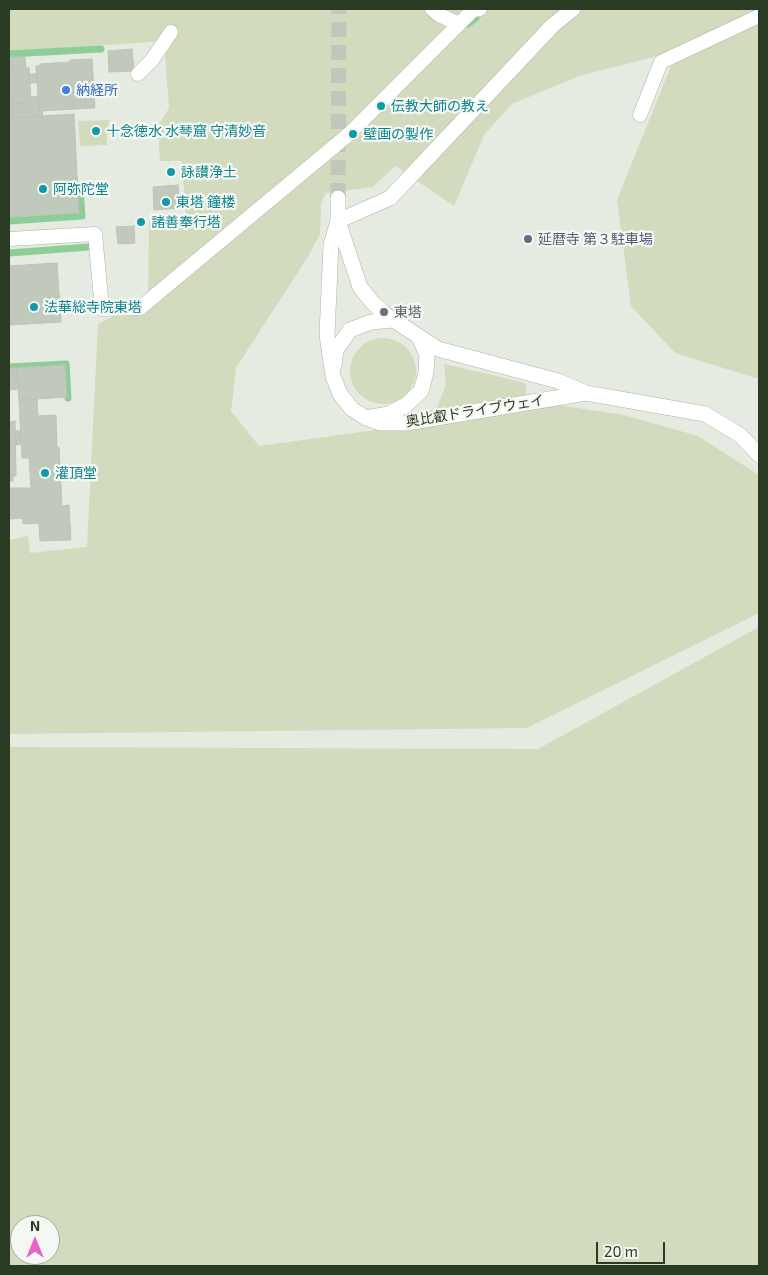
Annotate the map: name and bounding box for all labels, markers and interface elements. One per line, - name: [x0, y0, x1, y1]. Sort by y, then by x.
- place label: 納経所: [76, 82, 118, 98]
- marker: 納経所: [60, 84, 72, 96]
- place label: 伝教大師の教え: [391, 98, 489, 114]
- marker: 伝教大師の教え: [375, 100, 387, 112]
- place label: 十念徳水 水琴窟 守清妙音: [106, 123, 266, 139]
- marker: 十念徳水 水琴窟 守清妙音: [90, 125, 102, 137]
- place label: 壁画の製作: [363, 126, 433, 142]
- marker: 壁画の製作: [347, 128, 359, 140]
- place label: 詠讃浄土: [181, 164, 237, 180]
- marker: 詠讃浄土: [165, 166, 177, 178]
- place label: 阿弥陀堂: [53, 181, 109, 197]
- marker: 阿弥陀堂: [37, 183, 49, 195]
- place label: 東塔 鐘楼: [176, 194, 235, 210]
- marker: 東塔 鐘楼: [160, 196, 172, 208]
- place label: 諸善奉行塔: [151, 214, 221, 230]
- marker: 諸善奉行塔: [135, 216, 147, 228]
- place label: 延暦寺 第３駐車場: [538, 231, 653, 247]
- marker: 延暦寺 第３駐車場: [522, 233, 534, 245]
- place label: 法華総寺院東塔: [44, 299, 142, 315]
- marker: 法華総寺院東塔: [28, 301, 40, 313]
- place label: 東塔: [394, 304, 422, 320]
- marker: 東塔: [378, 306, 390, 318]
- street label: 奥比叡ドライブウェイ: [405, 392, 545, 430]
- place label: 灌頂堂: [55, 465, 97, 481]
- marker: 灌頂堂: [39, 467, 51, 479]
- north arrow: [10, 1215, 60, 1265]
- text: N: [30, 1217, 40, 1234]
- scale bar: [598, 1232, 667, 1264]
- text: 20 m: [604, 1242, 638, 1260]

